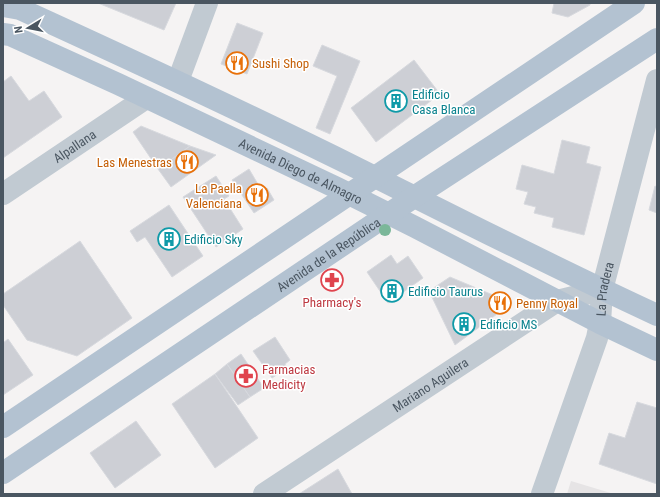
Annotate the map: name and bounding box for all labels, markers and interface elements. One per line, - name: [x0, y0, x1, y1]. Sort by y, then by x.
- north arrow: [8, 8, 48, 48]
- text: N: [12, 25, 26, 34]
- restaurant icon: Sushi Shop: [224, 50, 250, 76]
- place label: Sushi Shop: [252, 56, 309, 71]
- place label: Edificio Casa Blanca: [412, 87, 476, 117]
- building icon: Edificio Casa Blanca: [383, 88, 409, 114]
- street label: Alpallana: [50, 126, 98, 166]
- street label: Avenida Diego de Almagro: [237, 135, 365, 207]
- restaurant icon: Las Menestras: [174, 149, 200, 175]
- place label: Las Menestras: [97, 155, 172, 170]
- place label: La Paella Valenciana: [186, 181, 242, 211]
- restaurant icon: La Paella Valenciana: [244, 182, 270, 208]
- street label: Avenida de la República: [274, 214, 383, 295]
- building icon: Edificio Sky: [156, 226, 182, 252]
- place label: Edificio Sky: [184, 232, 243, 247]
- street label: La Pradera: [593, 260, 617, 317]
- pharmacy icon: Pharmacy's: [319, 267, 345, 293]
- building icon: Edificio Taurus: [379, 278, 405, 304]
- place label: Edificio Taurus: [408, 284, 483, 299]
- restaurant icon: Penny Royal: [487, 290, 513, 316]
- place label: Pharmacy's: [303, 295, 362, 310]
- place label: Penny Royal: [516, 296, 578, 311]
- building icon: Edificio MS: [451, 311, 477, 337]
- place label: Edificio MS: [480, 317, 537, 332]
- street label: Mariano Aguilera: [390, 354, 471, 415]
- place label: Farmacias Medicity: [262, 362, 315, 392]
- pharmacy icon: Farmacias Medicity: [233, 363, 259, 389]

